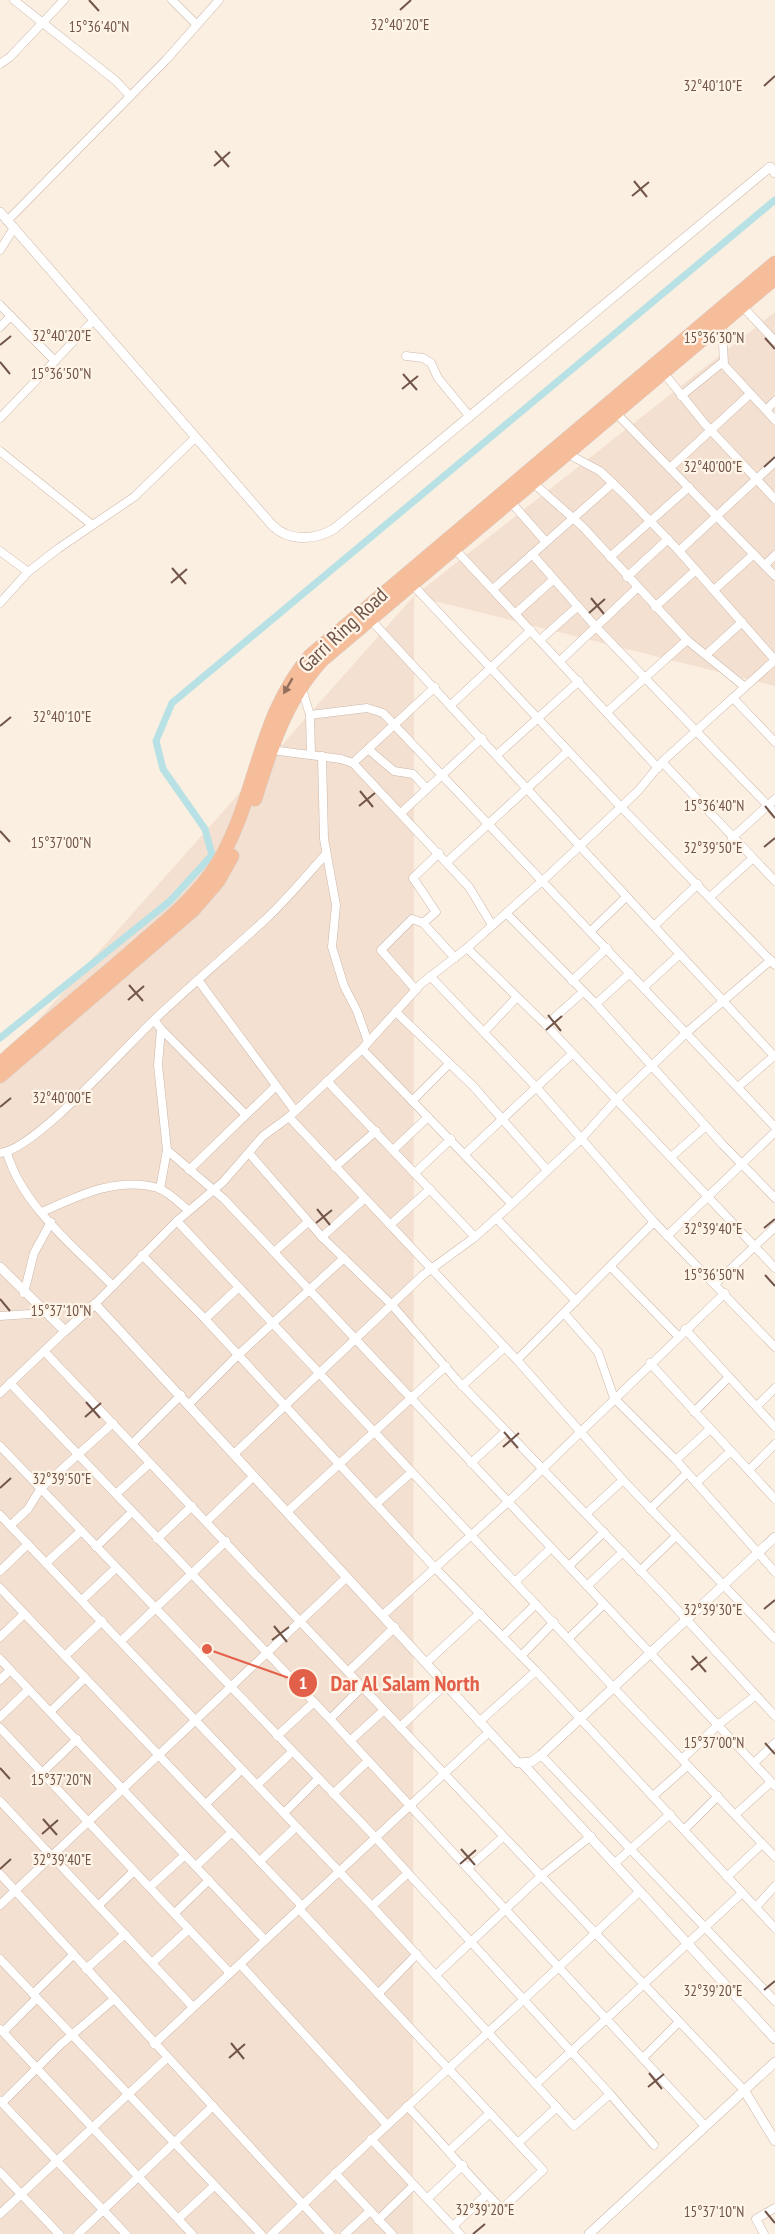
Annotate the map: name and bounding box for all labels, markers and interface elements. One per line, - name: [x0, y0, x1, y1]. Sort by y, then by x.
- text: 32°40'20"E: [370, 15, 430, 34]
- text: 15°36'40"N: [69, 17, 129, 36]
- text: 32°40'10"E: [683, 76, 743, 95]
- text: 32°40'20"E: [32, 326, 92, 345]
- text: 15°36'30"N: [684, 328, 744, 347]
- text: 15°36'50"N: [31, 364, 91, 383]
- text: 32°40'00"E: [683, 457, 743, 476]
- street label: Garri Ring Road: [292, 581, 393, 678]
- one-way arrow: [283, 678, 293, 695]
- text: 32°40'10"E: [32, 707, 92, 726]
- text: 15°36'40"N: [684, 796, 744, 815]
- text: 15°37'00"N: [31, 833, 91, 852]
- text: 32°39'50"E: [683, 838, 743, 857]
- text: 32°40'00"E: [32, 1088, 92, 1107]
- text: 32°39'40"E: [683, 1219, 743, 1238]
- text: 15°36'50"N: [684, 1265, 744, 1284]
- text: 15°37'10"N: [31, 1301, 91, 1320]
- text: 32°39'50"E: [32, 1469, 92, 1488]
- text: 32°39'30"E: [683, 1600, 743, 1619]
- callout: Dar Al Salam North: [288, 1663, 492, 1703]
- text: Dar Al Salam North: [330, 1669, 480, 1697]
- text: 1: [299, 1671, 307, 1694]
- text: 15°37'00"N: [684, 1733, 744, 1752]
- text: 15°37'20"N: [31, 1770, 91, 1789]
- text: 32°39'40"E: [32, 1850, 92, 1869]
- text: 32°39'20"E: [683, 1981, 743, 2000]
- text: 32°39'20"E: [455, 2200, 515, 2219]
- text: 15°37'10"N: [684, 2202, 744, 2221]

